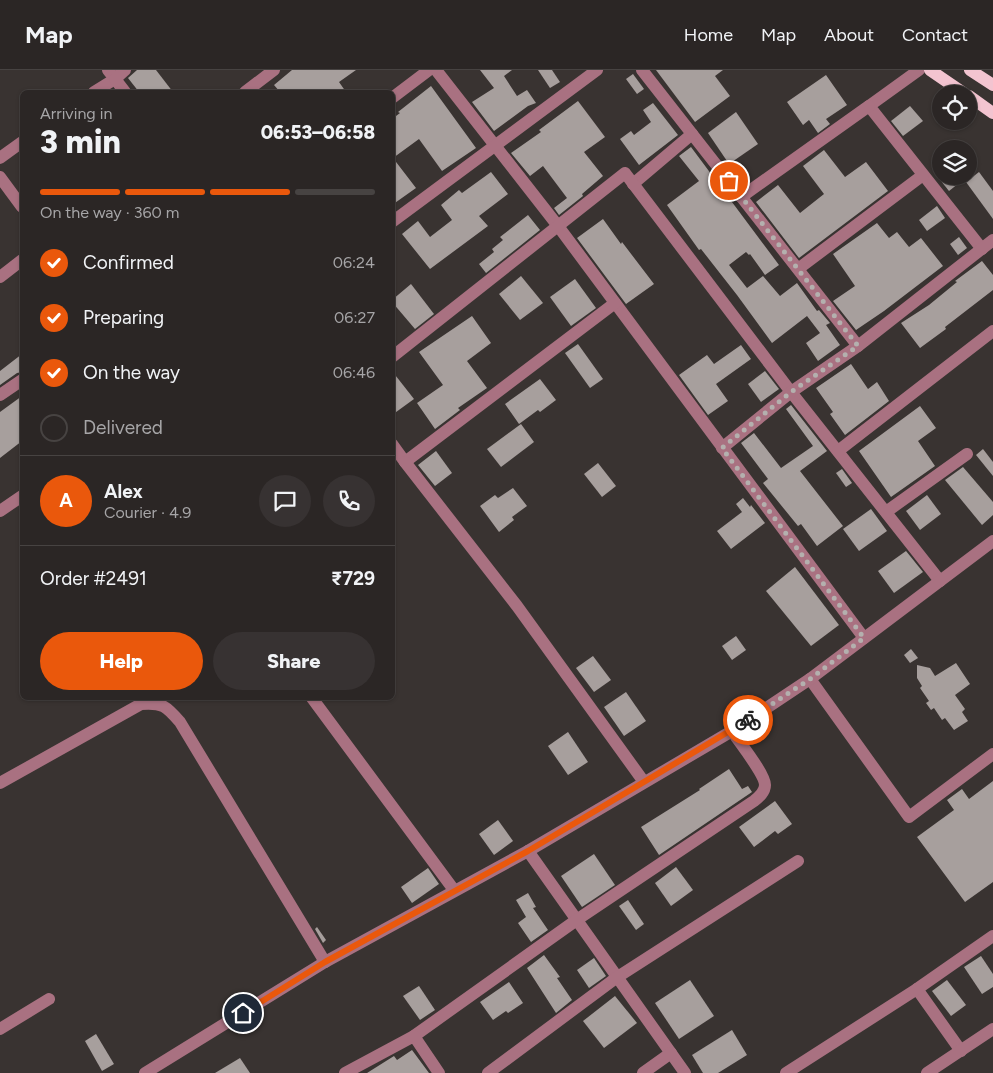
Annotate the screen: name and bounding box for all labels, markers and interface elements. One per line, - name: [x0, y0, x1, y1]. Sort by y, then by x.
- text: Map: [25, 20, 73, 49]
- text: Home: [684, 24, 733, 46]
- text: Map: [761, 24, 796, 46]
- text: About: [824, 24, 874, 46]
- text: Contact: [902, 24, 968, 46]
- map controls: [932, 85, 977, 185]
- button: locate: [932, 85, 977, 130]
- text: Arriving in: [40, 104, 112, 123]
- text: 06:53–06:58: [261, 121, 375, 144]
- text: 3 min: [40, 123, 121, 161]
- button: layers: [932, 140, 977, 185]
- pin: [708, 160, 750, 202]
- icon: bag: [715, 167, 743, 195]
- text: On the way · 360 m: [40, 203, 179, 222]
- icon: check: [40, 249, 68, 277]
- text: Confirmed: [83, 251, 174, 274]
- text: 06:24: [333, 253, 375, 272]
- icon: check: [40, 304, 68, 332]
- text: Preparing: [83, 306, 164, 329]
- text: 06:27: [334, 308, 375, 327]
- icon: check: [40, 359, 68, 387]
- text: On the way: [83, 361, 180, 384]
- text: 06:46: [333, 363, 375, 382]
- text: Delivered: [83, 416, 163, 439]
- button: chat: [259, 475, 311, 527]
- button: phone: [323, 475, 375, 527]
- text: Alex: [104, 480, 143, 503]
- text: A: [59, 489, 73, 512]
- text: Courier · 4.9: [104, 503, 191, 522]
- text: Order #2491: [40, 567, 147, 590]
- text: ₹729: [331, 567, 375, 590]
- button: Help: [40, 632, 203, 690]
- button: Share: [213, 632, 375, 690]
- courier: [723, 695, 773, 745]
- icon: bike: [734, 706, 762, 734]
- pin: [222, 992, 264, 1034]
- icon: home: [229, 999, 257, 1027]

